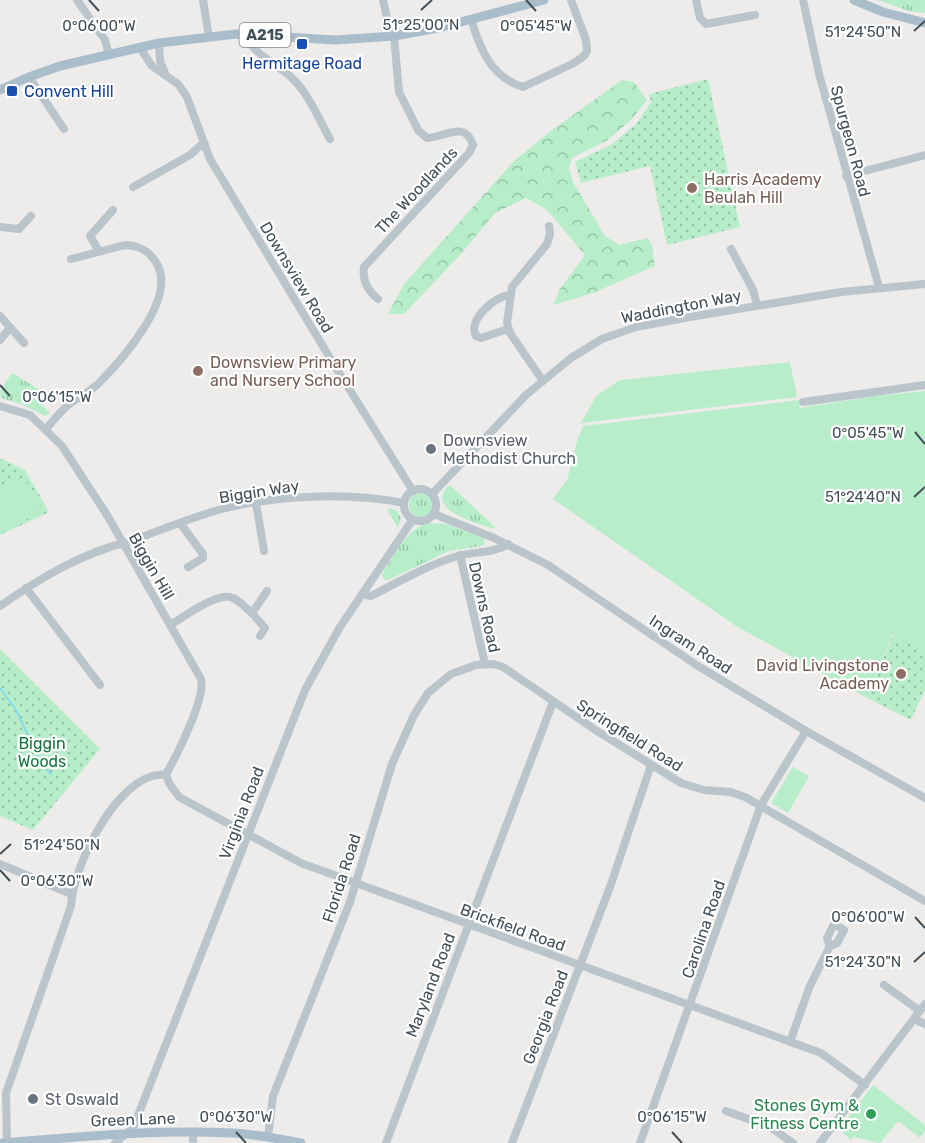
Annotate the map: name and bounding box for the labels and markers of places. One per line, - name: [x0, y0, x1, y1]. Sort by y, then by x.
- marker: Hermitage Road: [295, 37, 309, 51]
- place label: Hermitage Road: [242, 54, 362, 73]
- place label: Convent Hill: [24, 82, 114, 101]
- marker: Convent Hill: [5, 84, 19, 98]
- place label: Harris Academy Beulah Hill: [704, 170, 822, 207]
- marker: Harris Academy Beulah Hill: [685, 181, 699, 195]
- place label: Downsview Primary and Nursery School: [210, 353, 357, 390]
- marker: Downsview Primary and Nursery School: [191, 364, 205, 378]
- place label: Downsview Methodist Church: [443, 431, 576, 468]
- marker: Downsview Methodist Church: [424, 442, 438, 456]
- place label: David Livingstone Academy: [756, 656, 889, 693]
- marker: David Livingstone Academy: [894, 667, 908, 681]
- place label: St Oswald: [45, 1090, 119, 1109]
- marker: St Oswald: [26, 1092, 40, 1106]
- place label: Stones Gym & Fitness Centre: [750, 1096, 859, 1133]
- marker: Stones Gym & Fitness Centre: [864, 1107, 878, 1121]

